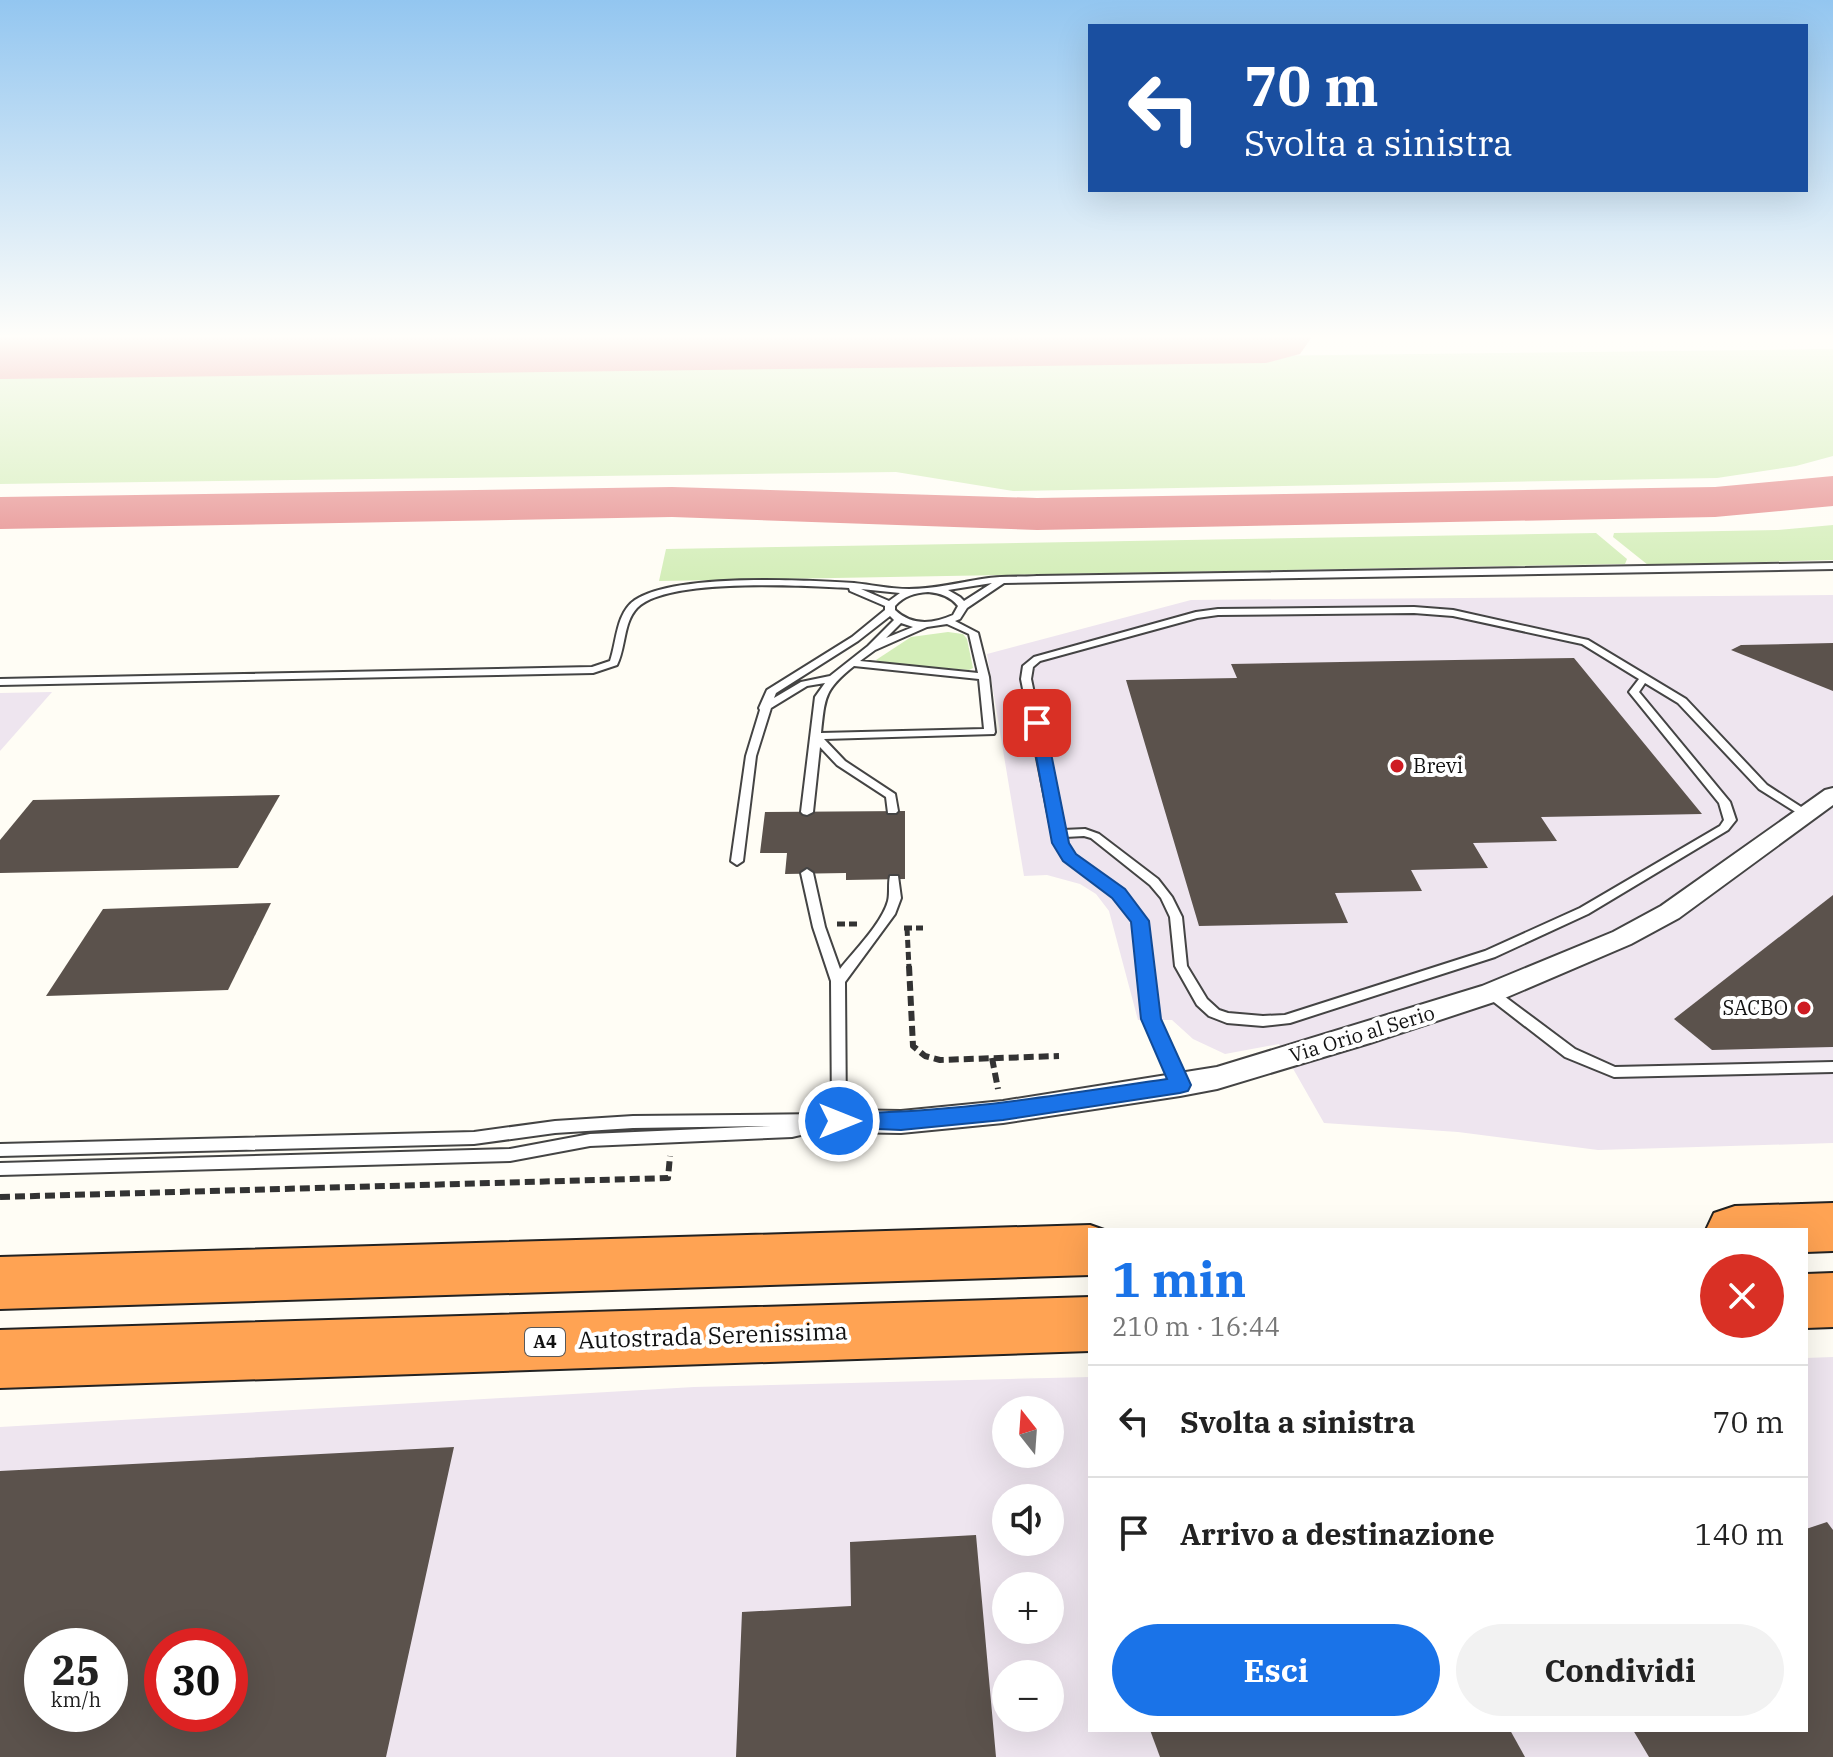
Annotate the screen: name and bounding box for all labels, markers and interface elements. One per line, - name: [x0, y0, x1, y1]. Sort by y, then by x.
- text: 70 m: [1244, 49, 1379, 121]
- icon: left: [1112, 56, 1216, 160]
- text: Svolta a sinistra: [1244, 119, 1513, 166]
- pin: [1003, 689, 1071, 757]
- icon: arrive: [1015, 701, 1059, 745]
- place label: Brevi: [1413, 752, 1463, 779]
- marker: Brevi: [1388, 757, 1406, 775]
- place label: SACBO: [1723, 994, 1788, 1021]
- street label: Via Orio al Serio: [1286, 999, 1438, 1068]
- marker: SACBO: [1795, 999, 1813, 1017]
- position arrow: [797, 1079, 881, 1163]
- text: 1 min: [1112, 1248, 1246, 1310]
- button: close: [1700, 1254, 1784, 1338]
- text: 210 m · 16:44: [1112, 1309, 1280, 1343]
- street label: Autostrada Serenissima: [577, 1314, 848, 1356]
- road number: A4: [525, 1328, 565, 1356]
- north arrow: [992, 1396, 1064, 1468]
- map controls: [992, 1396, 1064, 1732]
- icon: left: [1112, 1399, 1156, 1443]
- text: Svolta a sinistra: [1180, 1402, 1415, 1441]
- text: 70 m: [1712, 1402, 1784, 1441]
- button: sound: [992, 1484, 1064, 1556]
- icon: arrive: [1112, 1511, 1156, 1555]
- text: Arrivo a destinazione: [1180, 1514, 1495, 1553]
- text: 140 m: [1694, 1514, 1784, 1553]
- button: +: [992, 1572, 1064, 1644]
- button: Esci: [1112, 1624, 1440, 1716]
- button: Condividi: [1456, 1624, 1784, 1716]
- speed limit sign: 30: [144, 1628, 248, 1732]
- text: 25: [52, 1644, 100, 1696]
- button: −: [992, 1660, 1064, 1732]
- text: km/h: [51, 1686, 101, 1713]

